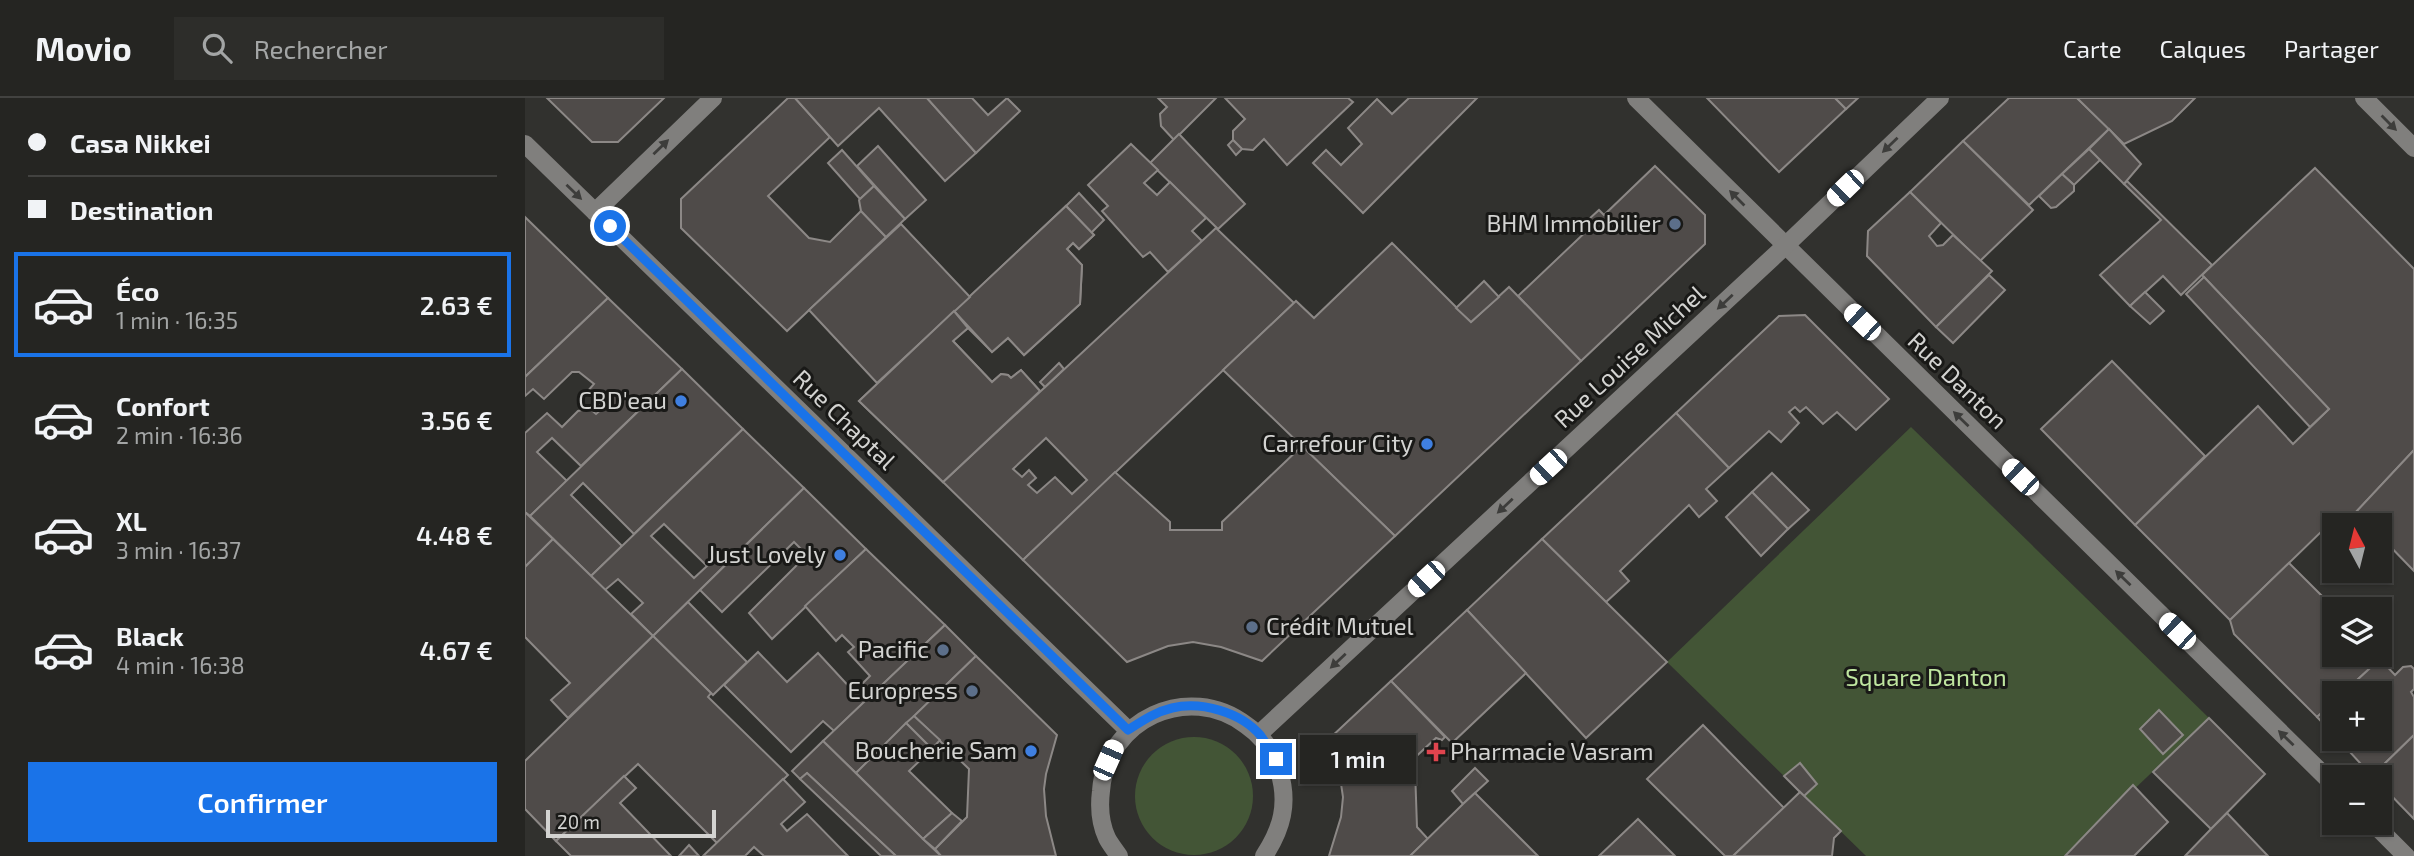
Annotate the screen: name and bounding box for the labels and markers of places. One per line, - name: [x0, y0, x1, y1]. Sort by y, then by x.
- place label: BHM Immobilier: [1486, 208, 1661, 237]
- marker: BHM Immobilier: [1667, 216, 1683, 232]
- place label: CBD'eau: [578, 385, 667, 414]
- marker: CBD'eau: [673, 393, 689, 409]
- place label: Carrefour City: [1262, 428, 1413, 457]
- marker: Carrefour City: [1419, 436, 1435, 452]
- place label: Just Lovely: [707, 539, 826, 568]
- marker: Just Lovely: [832, 547, 848, 563]
- place label: Crédit Mutuel: [1266, 611, 1414, 640]
- marker: Crédit Mutuel: [1244, 619, 1260, 635]
- place label: Pacific: [858, 634, 929, 663]
- marker: Pacific: [935, 642, 951, 658]
- place label: Europress: [847, 675, 958, 704]
- marker: Europress: [964, 683, 980, 699]
- place label: Boucherie Sam: [855, 735, 1017, 764]
- place label: Pharmacie Vasram: [1450, 736, 1654, 765]
- marker: Boucherie Sam: [1023, 743, 1039, 759]
- marker: Pharmacie Vasram: [1428, 744, 1444, 760]

